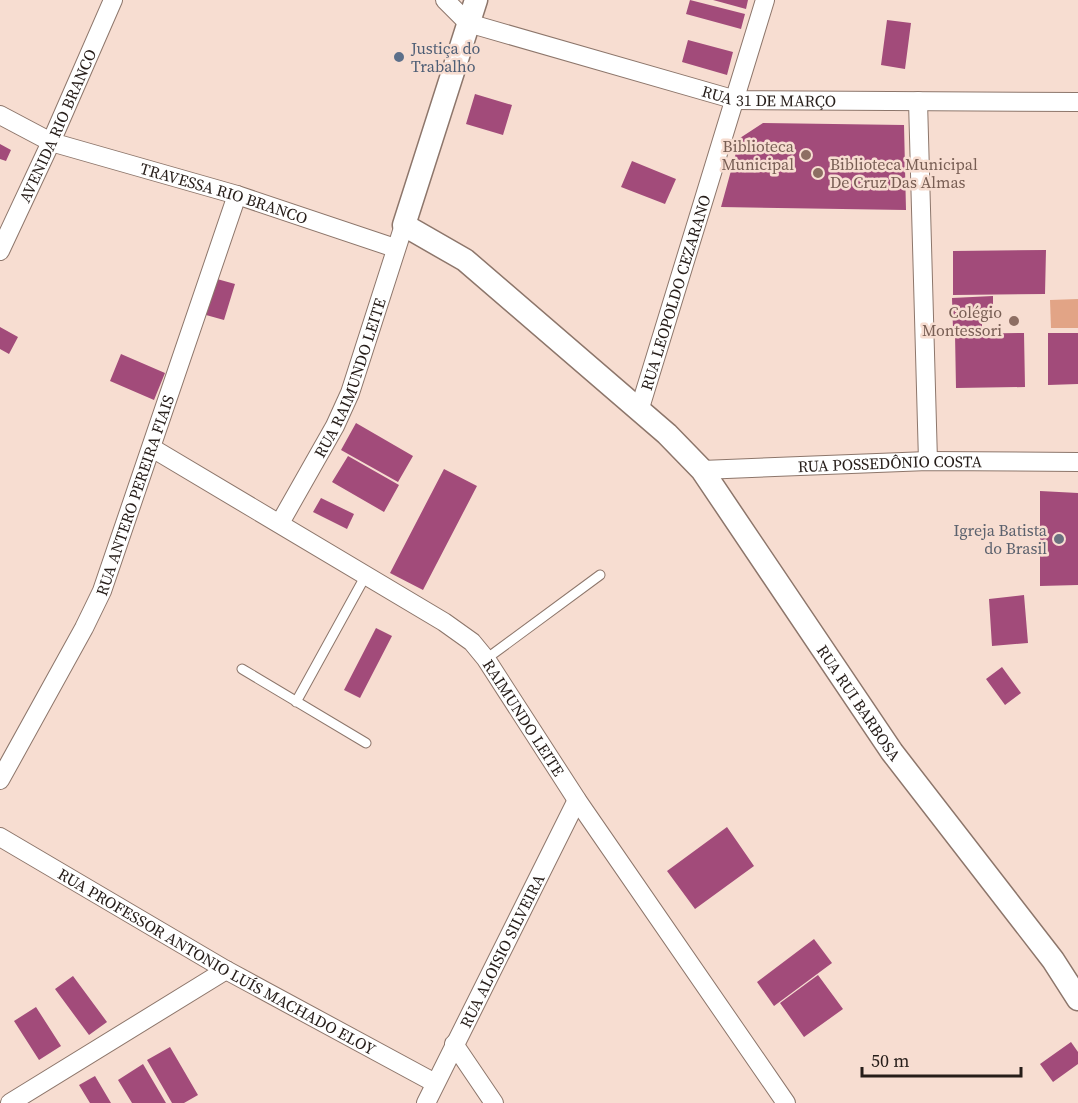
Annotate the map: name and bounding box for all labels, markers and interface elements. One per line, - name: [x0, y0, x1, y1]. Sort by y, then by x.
- place label: Justiça do Trabalho: [410, 37, 480, 77]
- street label: AVENIDA RIO BRANCO: [13, 45, 101, 206]
- marker: Justiça do Trabalho: [392, 50, 406, 64]
- street label: RUA 31 DE MARÇO: [699, 80, 836, 112]
- place label: Biblioteca Municipal: [721, 135, 795, 175]
- marker: Biblioteca Municipal: [799, 148, 813, 162]
- place label: Biblioteca Municipal De Cruz Das Almas: [830, 153, 978, 193]
- street label: TRAVESSA RIO BRANCO: [138, 157, 311, 229]
- marker: Biblioteca Municipal De Cruz Das Almas: [811, 166, 825, 180]
- street label: RUA LEOPOLDO CEZARANO: [635, 192, 716, 393]
- street label: RUA RAIMUNDO LEITE: [308, 295, 391, 461]
- place label: Colégio Montessori: [922, 301, 1002, 341]
- marker: Colégio Montessori: [1007, 314, 1021, 328]
- street label: RUA ANTERO PEREIRA FIAIS: [90, 392, 179, 599]
- street label: RUA POSSEDÔNIO COSTA: [797, 450, 983, 477]
- place label: Igreja Batista do Brasil: [954, 519, 1048, 559]
- marker: Igreja Batista do Brasil: [1052, 532, 1066, 546]
- street label: RUA RUI BARBOSA: [812, 640, 906, 766]
- street label: RAIMUNDO LEITE: [478, 655, 570, 781]
- street label: RUA PROFESSOR ANTONIO LUÍS MACHADO ELOY: [54, 863, 380, 1060]
- street label: RUA ALOISIO SILVEIRA: [454, 870, 550, 1031]
- scale bar: [862, 1040, 1021, 1078]
- text: 50 m: [871, 1048, 909, 1073]

